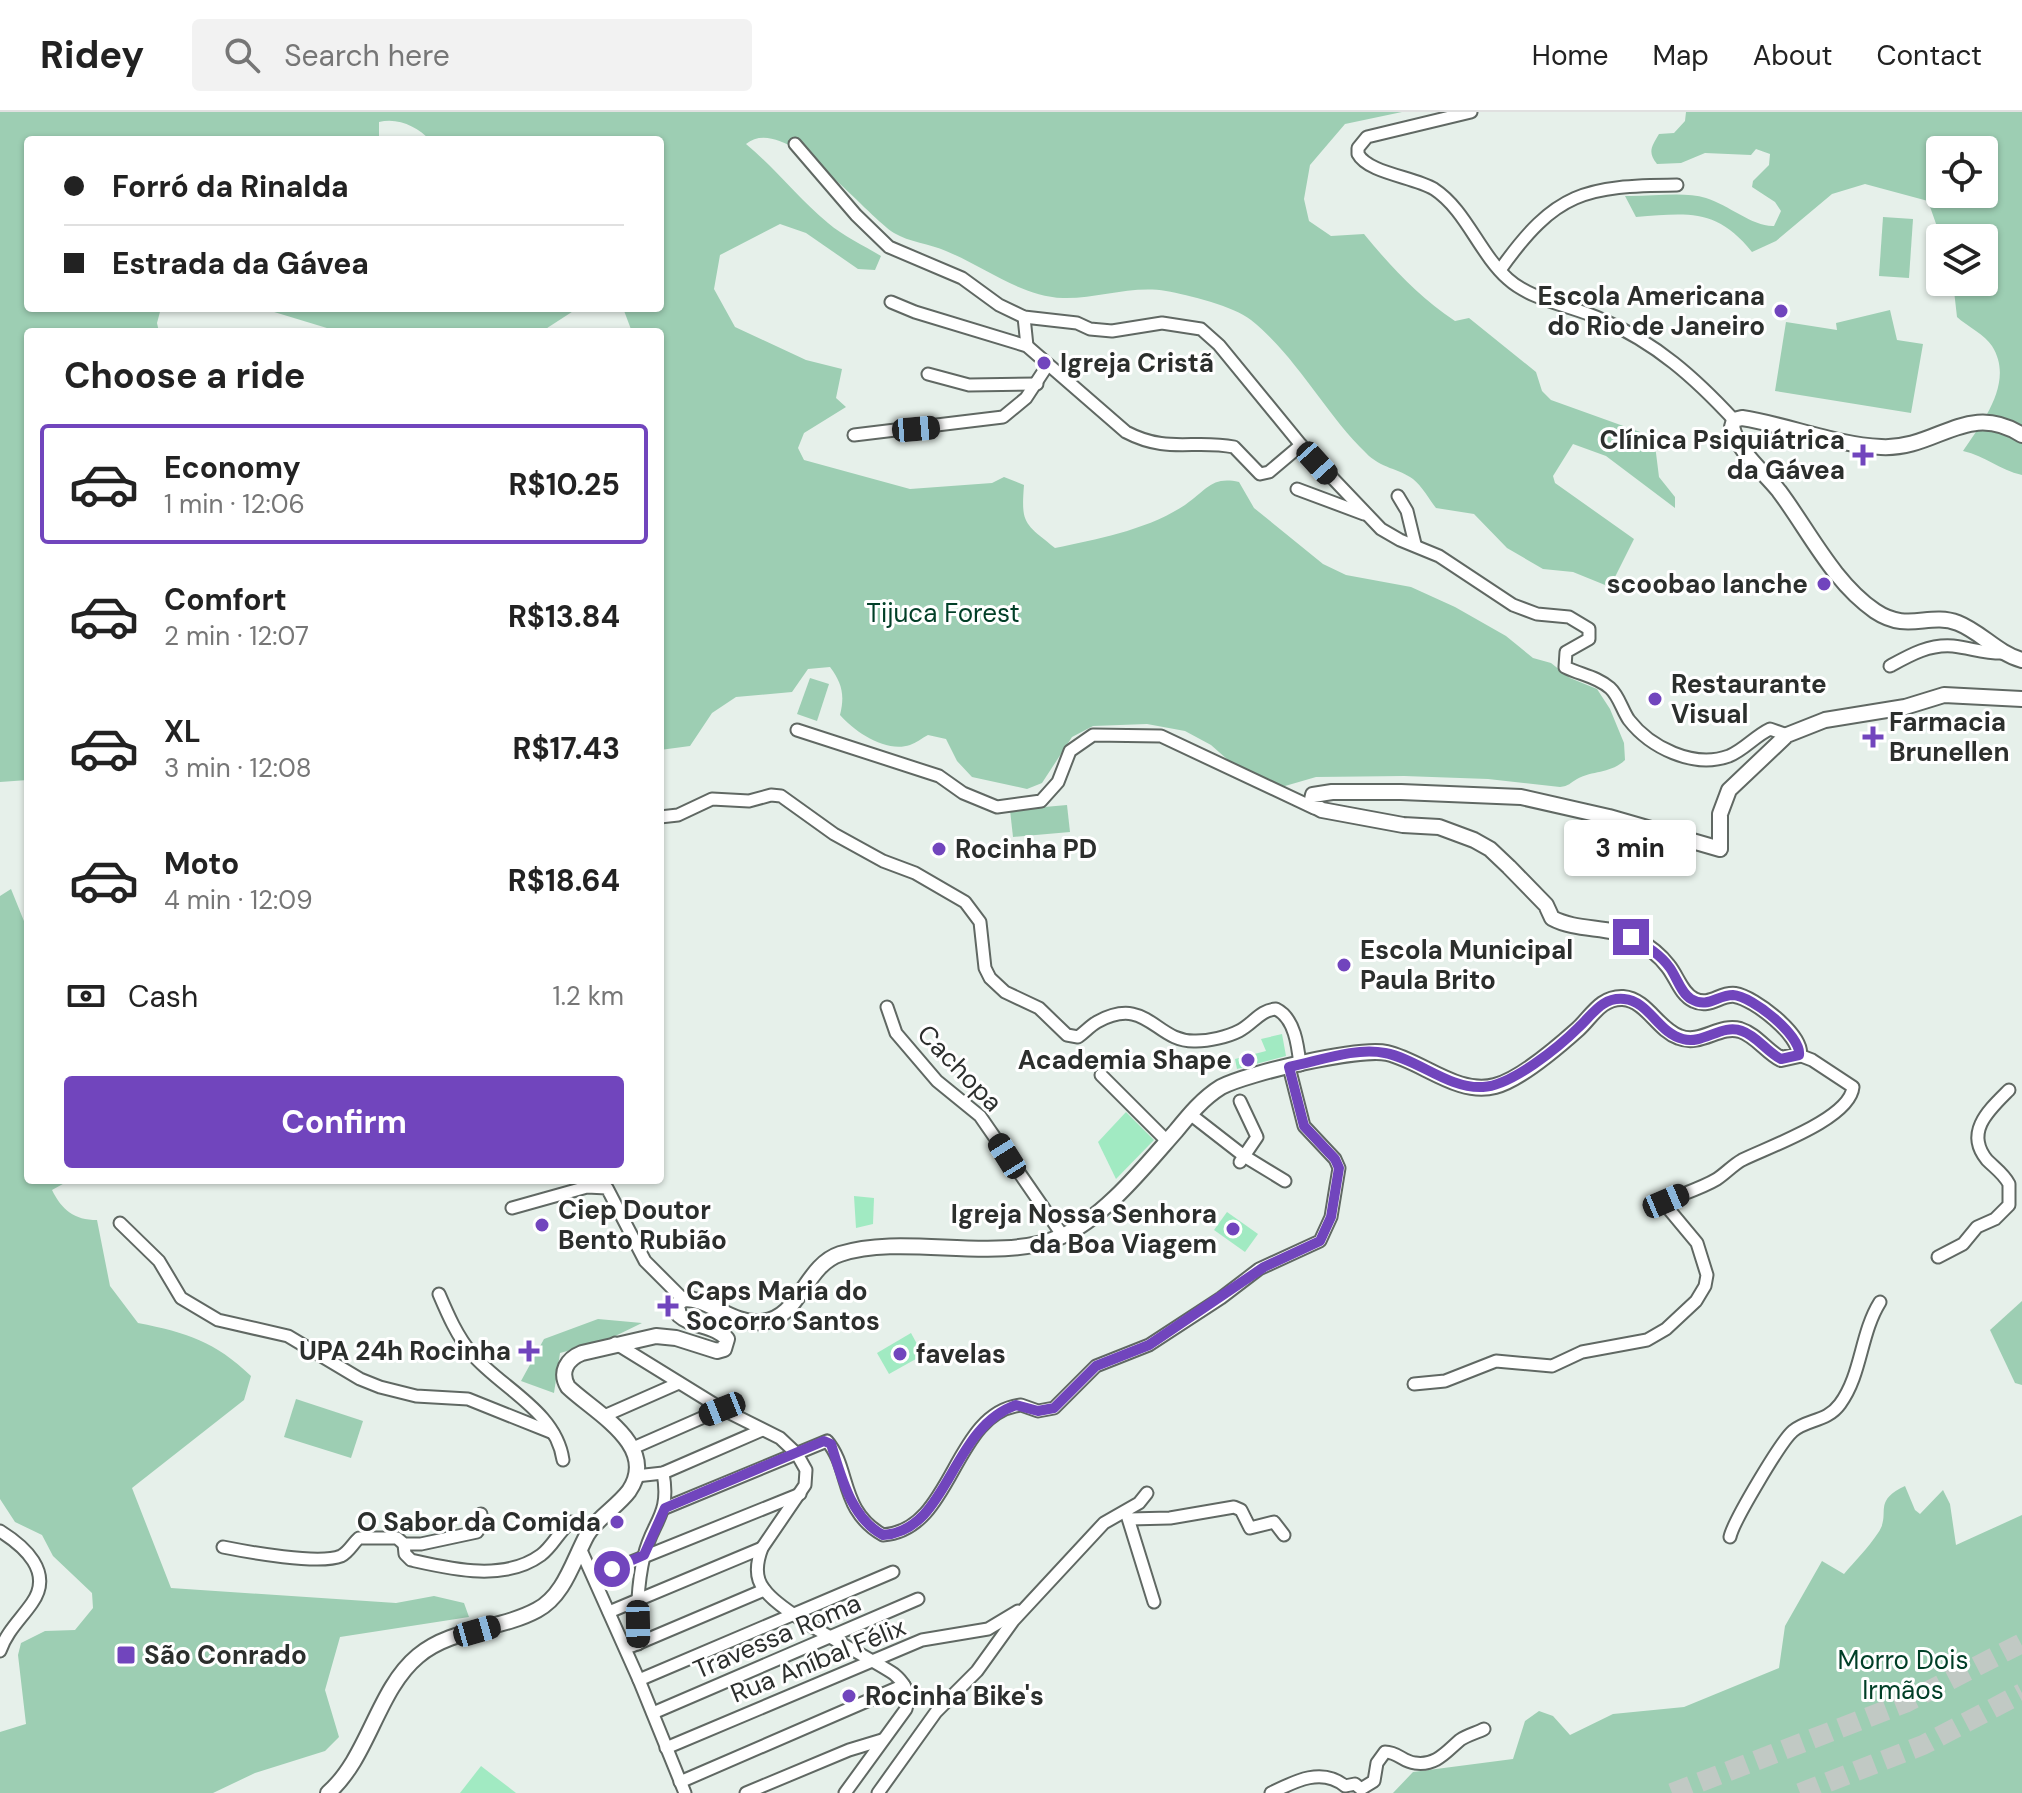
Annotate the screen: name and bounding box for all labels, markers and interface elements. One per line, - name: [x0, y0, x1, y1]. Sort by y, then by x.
- search box: [192, 19, 752, 91]
- text: Ridey: [40, 30, 144, 80]
- icon: search: [220, 33, 264, 77]
- text: Search here: [284, 36, 450, 75]
- text: Home: [1532, 37, 1608, 74]
- text: Map: [1652, 37, 1709, 74]
- text: About: [1753, 37, 1832, 74]
- text: Contact: [1876, 37, 1982, 74]
- map controls: [1926, 136, 1998, 296]
- button: locate: [1926, 136, 1998, 208]
- text: Forró da Rinalda: [112, 167, 349, 206]
- button: layers: [1926, 224, 1998, 296]
- text: Estrada da Gávea: [112, 244, 369, 283]
- place label: Escola Americana do Rio de Janeiro: [1537, 279, 1765, 343]
- marker: Escola Americana do Rio de Janeiro: [1772, 302, 1790, 320]
- place label: Igreja Cristã: [1060, 346, 1214, 380]
- text: Choose a ride: [64, 352, 305, 399]
- marker: Igreja Cristã: [1035, 354, 1053, 372]
- car: [891, 415, 941, 443]
- place label: Clínica Psiquiátrica da Gávea: [1599, 423, 1845, 487]
- car: [1292, 437, 1342, 489]
- marker: Clínica Psiquiátrica da Gávea: [1852, 444, 1874, 466]
- icon: car: [68, 448, 140, 520]
- text: Economy: [164, 448, 301, 487]
- text: R$10.25: [509, 465, 620, 504]
- text: 1 min · 12:06: [164, 487, 305, 521]
- place label: scoobao lanche: [1607, 567, 1808, 601]
- marker: scoobao lanche: [1815, 575, 1833, 593]
- icon: car: [68, 580, 140, 652]
- text: Comfort: [164, 580, 287, 619]
- park label: Tijuca Forest: [866, 596, 1020, 630]
- text: R$13.84: [508, 597, 620, 636]
- text: 2 min · 12:07: [164, 619, 309, 653]
- place label: Restaurante Visual: [1671, 667, 1827, 731]
- marker: Restaurante Visual: [1646, 690, 1664, 708]
- place label: Farmacia Brunellen: [1889, 705, 2010, 769]
- icon: car: [68, 712, 140, 784]
- text: XL: [164, 712, 201, 751]
- marker: Farmacia Brunellen: [1864, 728, 1882, 746]
- text: R$17.43: [513, 729, 620, 768]
- text: 3 min · 12:08: [164, 751, 312, 785]
- callout: 3 min: [1565, 821, 1697, 877]
- text: 3 min: [1595, 831, 1665, 865]
- place label: Rocinha PD: [955, 832, 1097, 866]
- marker: Rocinha PD: [930, 840, 948, 858]
- icon: car: [68, 844, 140, 916]
- text: Moto: [164, 844, 239, 883]
- text: R$18.64: [508, 861, 620, 900]
- text: 4 min · 12:09: [164, 883, 312, 917]
- route end: [1613, 919, 1649, 955]
- place label: Escola Municipal Paula Brito: [1360, 933, 1573, 997]
- marker: Escola Municipal Paula Brito: [1335, 956, 1353, 974]
- icon: cash: [64, 974, 108, 1018]
- text: Cash: [128, 977, 198, 1016]
- text: 1.2 km: [553, 979, 624, 1013]
- street label: Cachopa: [910, 1017, 1010, 1119]
- place label: Academia Shape: [1018, 1043, 1232, 1077]
- marker: Academia Shape: [1239, 1051, 1257, 1069]
- button: Confirm: [64, 1076, 624, 1168]
- car: [984, 1129, 1030, 1183]
- car: [1639, 1181, 1693, 1221]
- place label: Ciep Doutor Bento Rubião: [558, 1193, 727, 1257]
- place label: Igreja Nossa Senhora da Boa Viagem: [951, 1197, 1217, 1261]
- marker: Ciep Doutor Bento Rubião: [533, 1216, 551, 1234]
- marker: Igreja Nossa Senhora da Boa Viagem: [1224, 1220, 1242, 1238]
- place label: Caps Maria do Socorro Santos: [686, 1274, 880, 1338]
- marker: Caps Maria do Socorro Santos: [657, 1295, 679, 1317]
- place label: UPA 24h Rocinha: [299, 1334, 511, 1368]
- place label: favelas: [916, 1337, 1006, 1371]
- marker: UPA 24h Rocinha: [518, 1340, 540, 1362]
- marker: favelas: [891, 1345, 909, 1363]
- car: [695, 1389, 749, 1429]
- place label: O Sabor da Comida: [357, 1505, 601, 1539]
- marker: O Sabor da Comida: [608, 1513, 626, 1531]
- route start: [594, 1551, 630, 1587]
- street label: Travessa Roma: [688, 1585, 866, 1687]
- car: [626, 1600, 650, 1648]
- street label: Rua Aníbal Félix: [726, 1609, 910, 1711]
- car: [451, 1613, 503, 1649]
- place label: São Conrado: [144, 1638, 307, 1672]
- park label: Morro Dois Irmãos: [1838, 1643, 1968, 1707]
- marker: São Conrado: [115, 1644, 137, 1666]
- place label: Rocinha Bike's: [865, 1679, 1044, 1713]
- marker: Rocinha Bike's: [840, 1687, 858, 1705]

